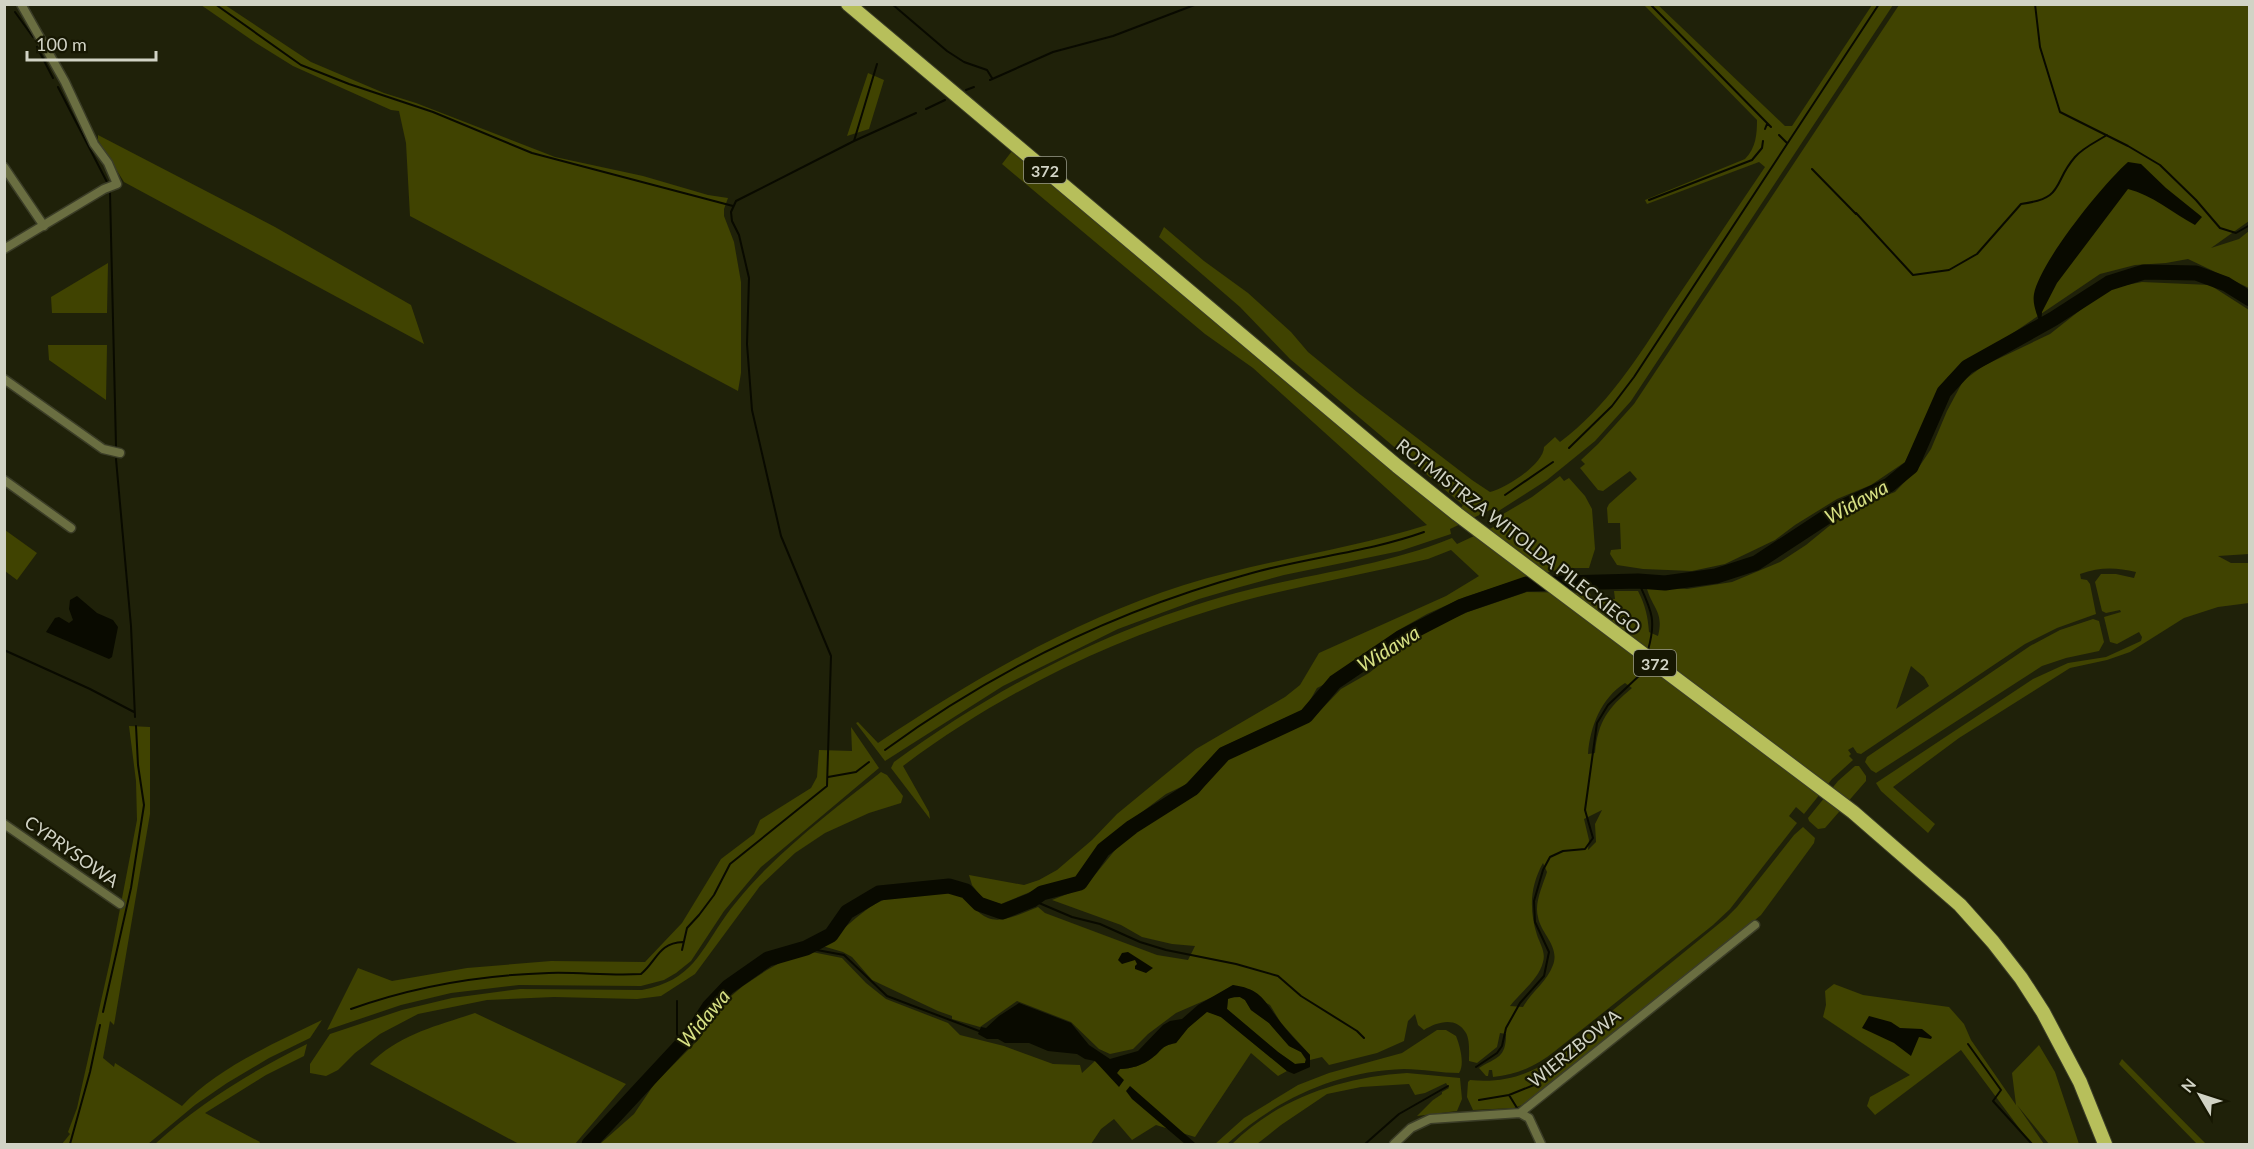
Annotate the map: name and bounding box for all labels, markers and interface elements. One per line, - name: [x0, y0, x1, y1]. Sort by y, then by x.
- scale bar: [27, 24, 156, 62]
- text: 100 m: [36, 33, 87, 55]
- road number: 372: [1024, 157, 1066, 183]
- street label: ROTMISTRZA WITOLDA PILECKIEGO: [1392, 434, 1646, 638]
- water label: Widawa: [1820, 474, 1892, 528]
- water label: Widawa: [1352, 620, 1424, 676]
- road number: 372: [1634, 650, 1676, 676]
- street label: CYPRYSOWA: [21, 811, 124, 892]
- water label: Widawa: [672, 984, 734, 1052]
- street label: WIERZBOWA: [1524, 1004, 1625, 1092]
- north arrow: [2170, 1065, 2230, 1125]
- text: N: [2177, 1074, 2199, 1096]

